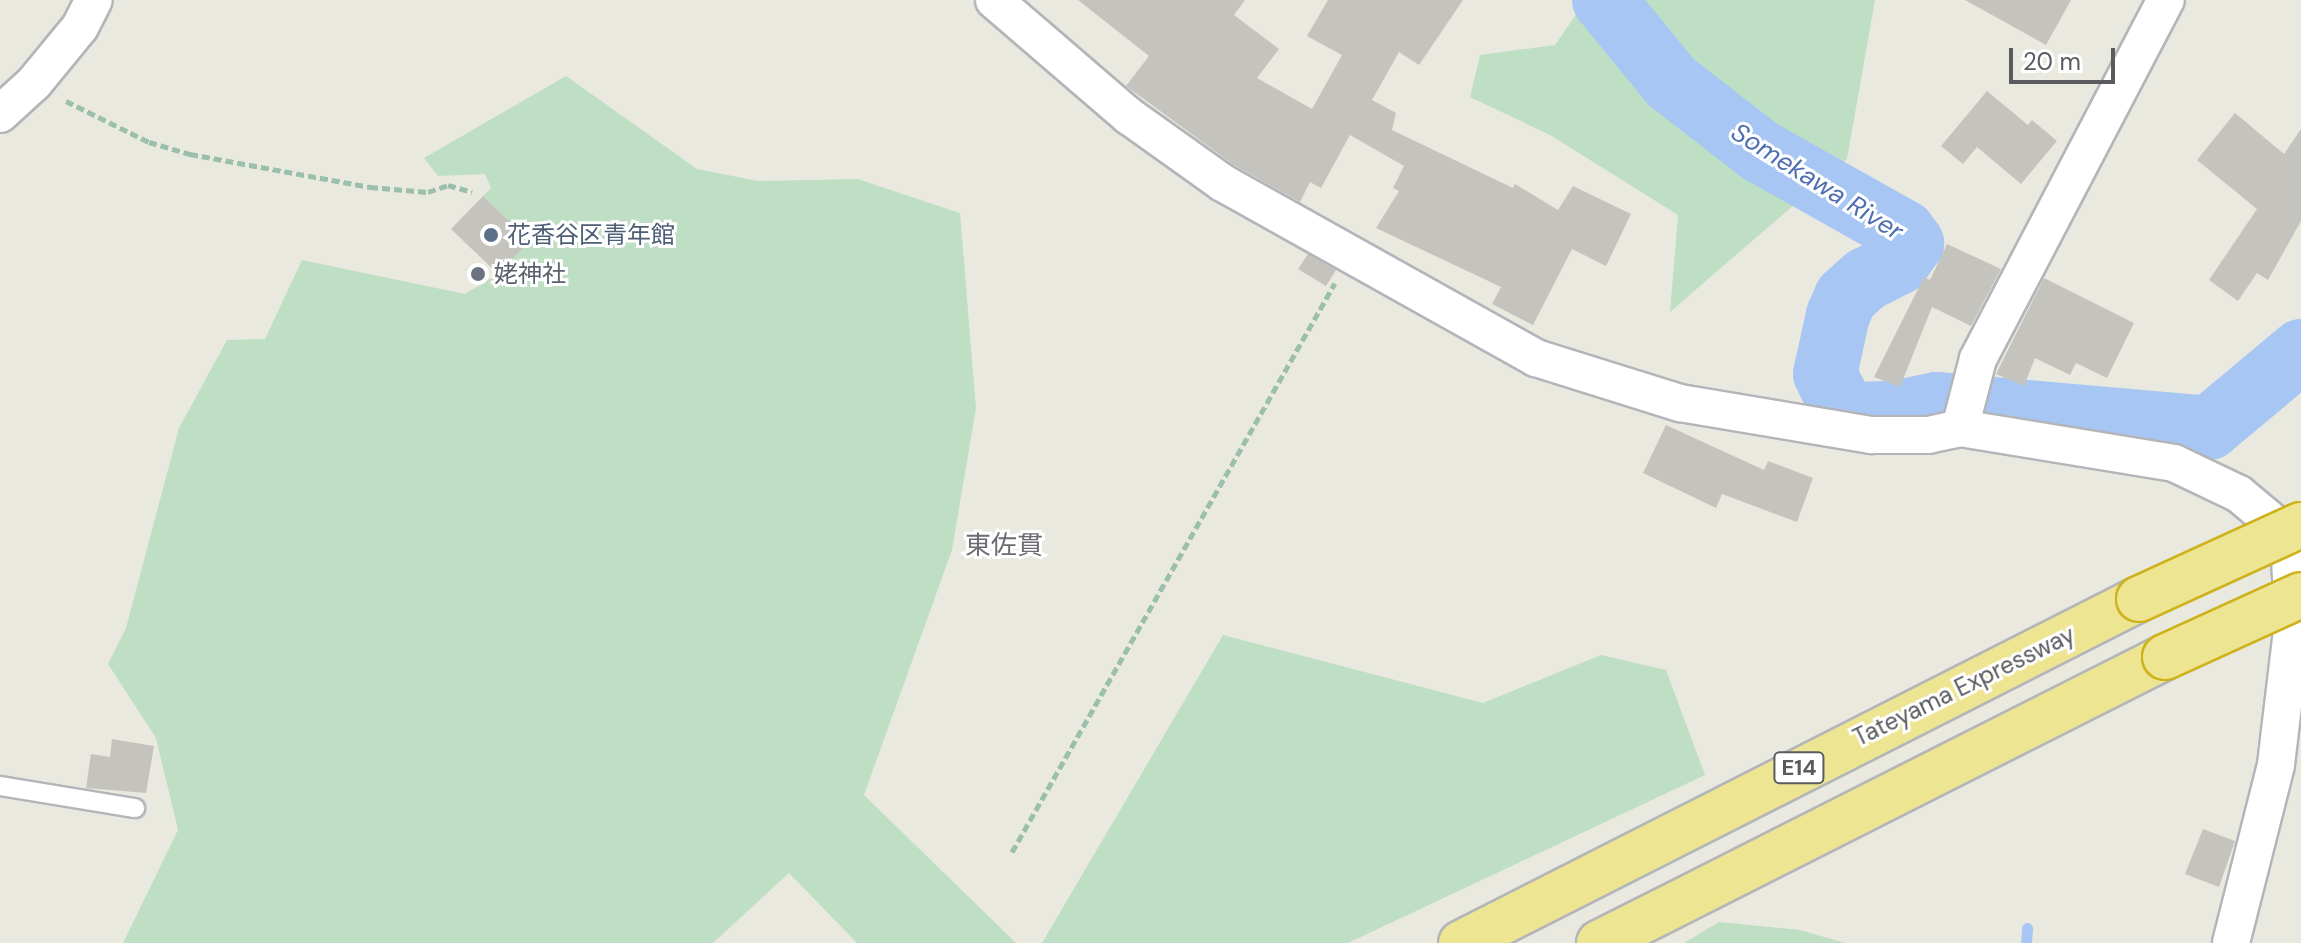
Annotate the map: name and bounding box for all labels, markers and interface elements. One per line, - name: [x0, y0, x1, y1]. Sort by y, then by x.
- scale bar: [2013, 32, 2119, 82]
- text: 20 m: [2023, 46, 2081, 77]
- water label: Somekawa River: [1725, 117, 1909, 247]
- place label: 花香谷区青年館: [507, 221, 675, 249]
- marker: 花香谷区青年館: [482, 226, 500, 244]
- place label: 姥神社: [494, 260, 566, 288]
- marker: 姥神社: [469, 265, 487, 283]
- district label: 東佐貫: [965, 530, 1043, 562]
- street label: Tateyama Expressway: [1848, 620, 2080, 752]
- road number: E14: [1773, 750, 1825, 786]

